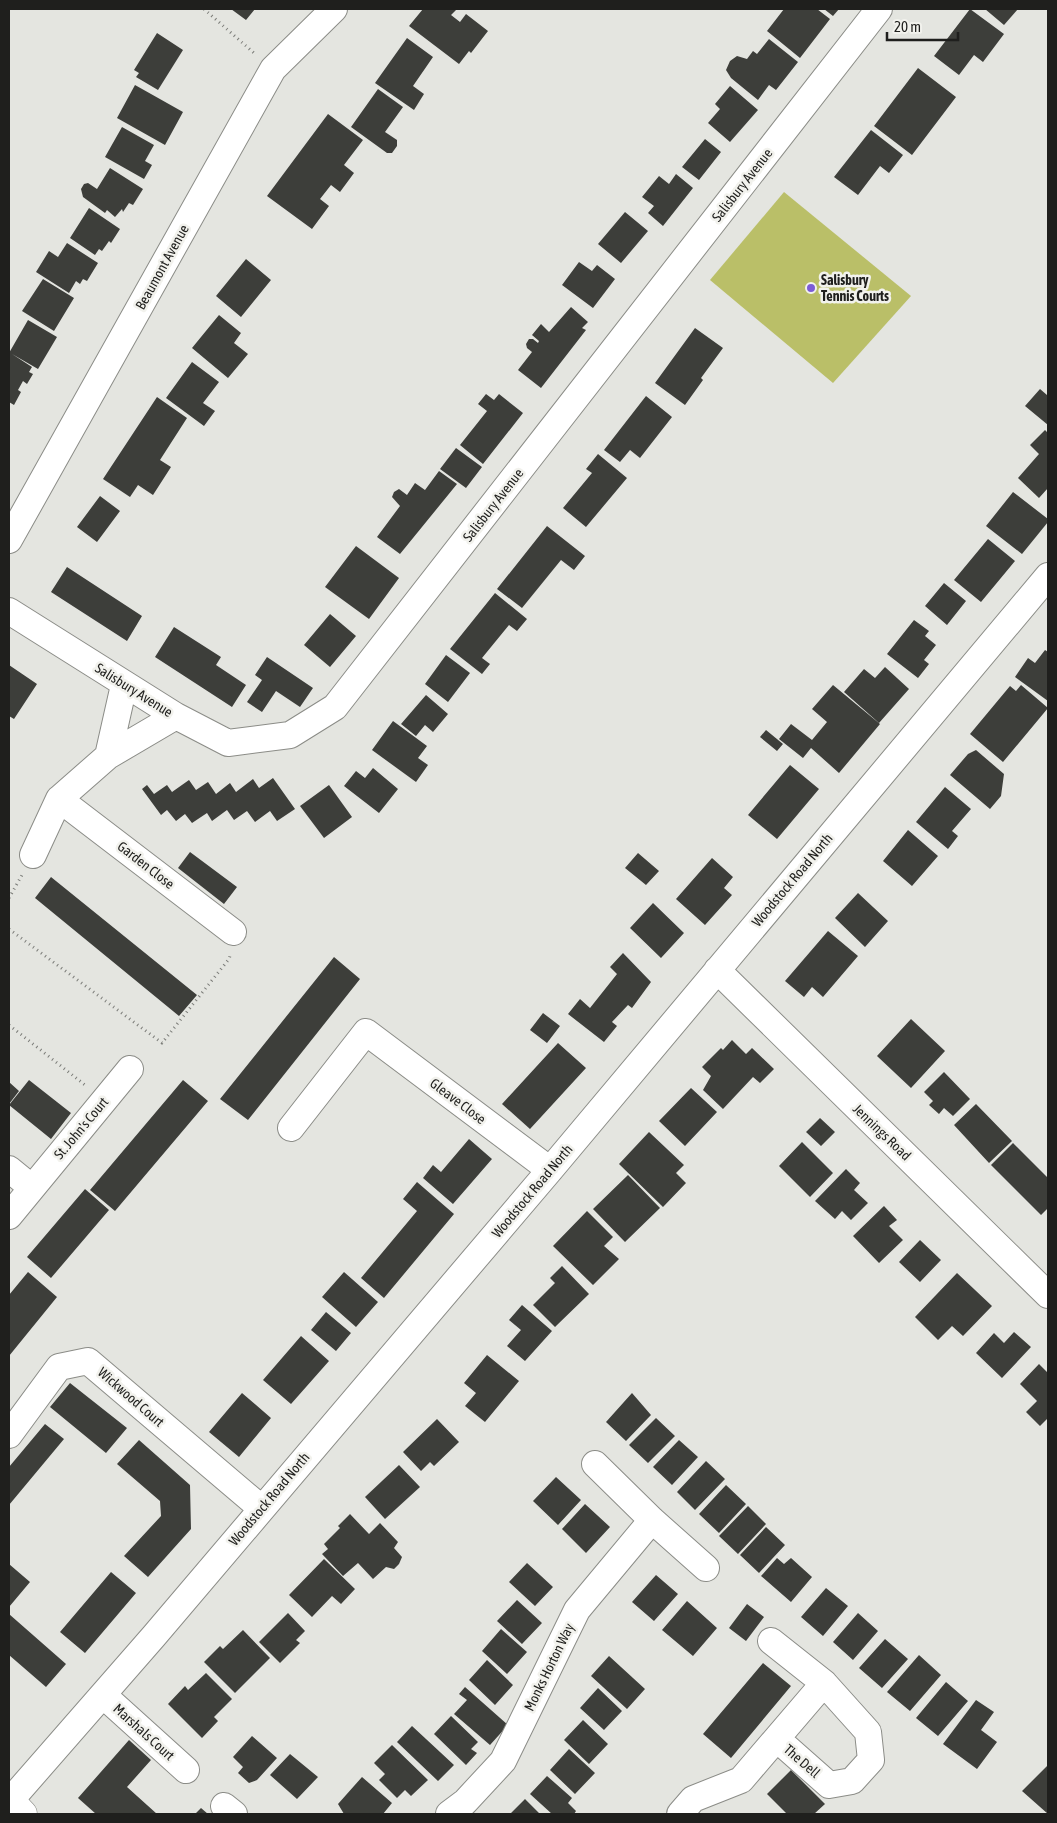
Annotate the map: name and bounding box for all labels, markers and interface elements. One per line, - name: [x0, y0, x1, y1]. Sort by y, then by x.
- scale bar: [887, 10, 958, 42]
- text: 20 m: [894, 18, 921, 35]
- street label: Salisbury Avenue: [709, 145, 775, 225]
- street label: Beaumont Avenue: [132, 222, 192, 312]
- place label: Salisbury Tennis Courts: [821, 272, 889, 304]
- marker: Salisbury Tennis Courts: [805, 282, 817, 294]
- street label: Salisbury Avenue: [460, 465, 526, 545]
- street label: Salisbury Avenue: [92, 660, 176, 720]
- street label: Woodstock Road North: [748, 830, 836, 930]
- street label: Garden Close: [114, 838, 178, 892]
- street label: Gleave Close: [427, 1075, 489, 1127]
- street label: St. John's Court: [51, 1094, 111, 1162]
- street label: Jennings Road: [850, 1101, 914, 1163]
- street label: Woodstock Road North: [488, 1141, 576, 1241]
- street label: Wickwood Court: [95, 1364, 167, 1430]
- street label: Woodstock Road North: [225, 1449, 313, 1549]
- street label: Monks Horton Way: [521, 1620, 577, 1714]
- street label: Marshals Court: [110, 1700, 178, 1764]
- street label: The Dell: [781, 1741, 824, 1781]

